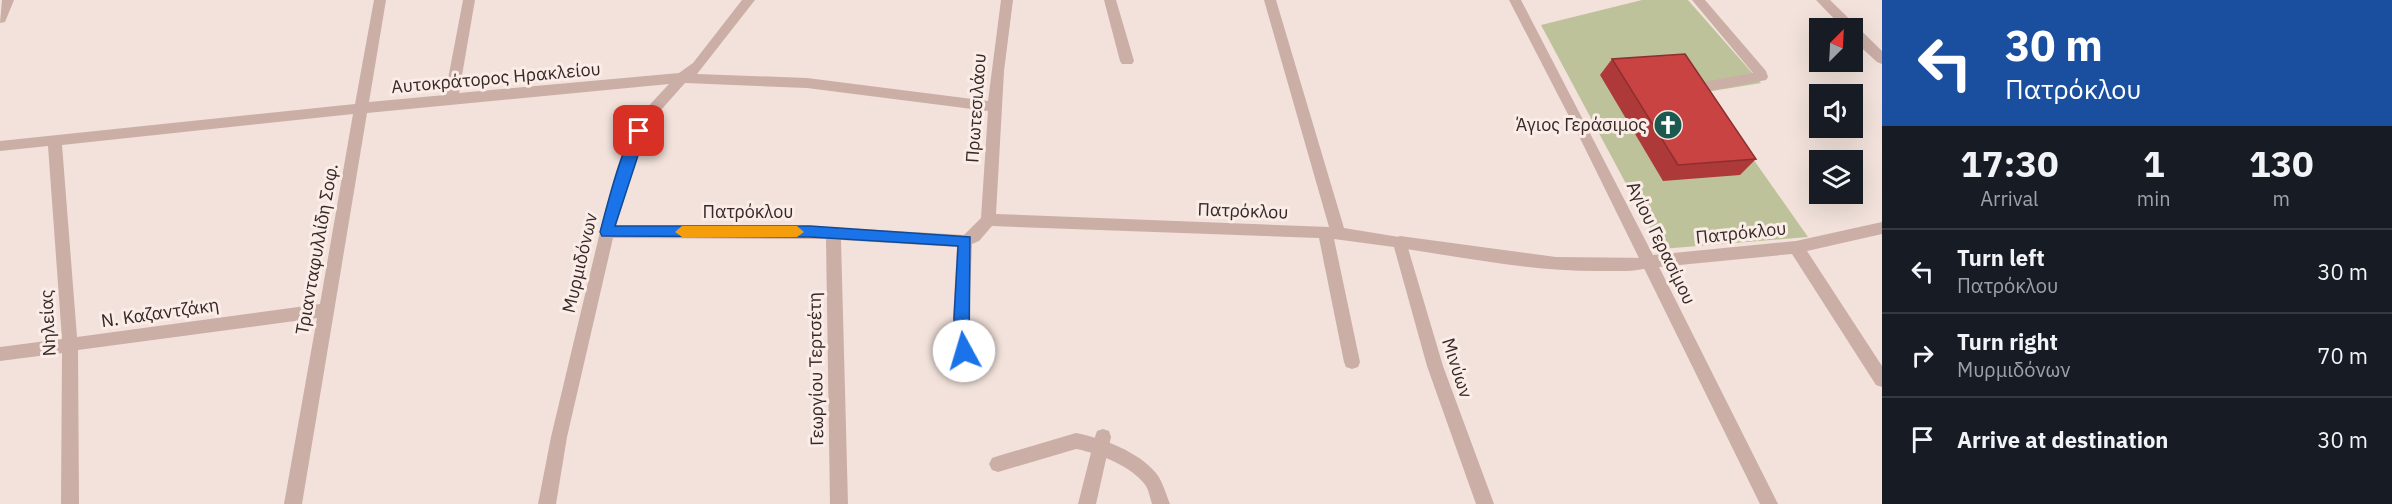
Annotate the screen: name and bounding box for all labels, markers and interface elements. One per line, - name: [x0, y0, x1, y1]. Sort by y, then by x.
- north arrow: [1809, 18, 1863, 72]
- map controls: [1809, 18, 1863, 204]
- text: 30 m: [2005, 18, 2103, 73]
- icon: left: [1906, 24, 1984, 102]
- street label: Πρωτεσιλάου: [960, 52, 991, 164]
- street label: Αυτοκράτορος Ηρακλείου: [390, 57, 602, 98]
- text: Πατρόκλου: [2005, 71, 2142, 106]
- button: sound: [1809, 84, 1863, 138]
- pin: [613, 105, 664, 156]
- church icon: Άγιος Γεράσιμος: [1652, 109, 1684, 141]
- place label: Άγιος Γεράσιμος: [1516, 113, 1647, 136]
- icon: arrive: [622, 114, 655, 147]
- text: 17:30: [1960, 140, 2059, 187]
- text: 1: [2143, 140, 2165, 187]
- text: 130: [2249, 140, 2314, 187]
- button: layers: [1809, 150, 1863, 204]
- street label: Τριανταφυλλίδη Σοφ.: [290, 162, 343, 336]
- street label: Αγίου Γερασίμου: [1622, 177, 1701, 308]
- text: Arrival: [1980, 185, 2039, 212]
- text: min: [2137, 185, 2171, 212]
- text: m: [2273, 185, 2290, 212]
- street label: Πατρόκλου: [1197, 197, 1289, 224]
- street label: Πατρόκλου: [702, 200, 794, 223]
- street label: Μυρμιδόνων: [557, 211, 602, 315]
- street label: Πατρόκλου: [1694, 216, 1787, 249]
- text: Turn left: [1957, 243, 2045, 272]
- icon: left: [1906, 255, 1939, 288]
- text: 30 m: [2317, 257, 2368, 286]
- text: Πατρόκλου: [1957, 272, 2058, 299]
- street label: Νηλείας: [34, 289, 61, 357]
- street label: Γεωργίου Τερτσέτη: [803, 292, 828, 446]
- street label: Ν. Καζαντζάκη: [99, 293, 220, 332]
- position arrow: [932, 319, 996, 383]
- text: Turn right: [1957, 327, 2058, 356]
- street label: Μινύων: [1437, 335, 1478, 401]
- icon: right: [1906, 339, 1939, 372]
- text: 70 m: [2317, 341, 2368, 370]
- text: Μυρμιδόνων: [1957, 356, 2071, 383]
- icon: arrive: [1906, 423, 1939, 456]
- text: Arrive at destination: [1957, 425, 2168, 454]
- text: 30 m: [2317, 425, 2368, 454]

